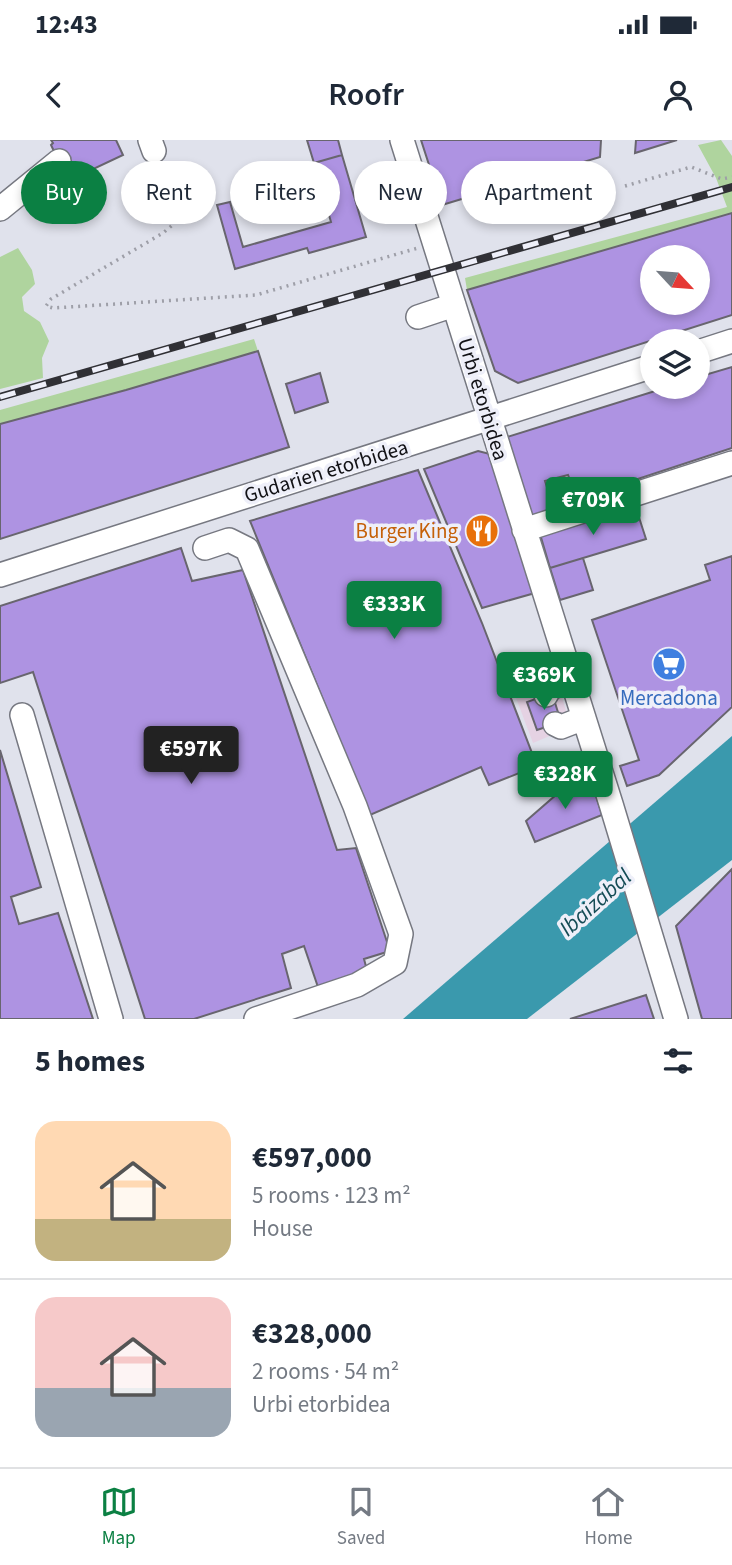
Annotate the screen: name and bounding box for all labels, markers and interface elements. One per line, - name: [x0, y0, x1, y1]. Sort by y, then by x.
- text: 12:43: [35, 6, 98, 43]
- text: Roofr: [328, 72, 404, 118]
- icon: back: [35, 76, 73, 114]
- icon: person: [659, 76, 697, 114]
- chip: Buy: [21, 161, 107, 224]
- chip: Rent: [121, 161, 216, 224]
- chip: Filters: [230, 161, 340, 224]
- chip: New: [354, 161, 447, 224]
- chip: Apartment: [461, 161, 616, 224]
- north arrow: [640, 245, 710, 315]
- map controls: [640, 245, 710, 399]
- button: layers: [640, 329, 710, 399]
- street label: Urbi etorbidea: [450, 334, 516, 464]
- street label: Gudarien etorbidea: [240, 432, 412, 510]
- pin: €709K: [544, 478, 642, 537]
- text: €709K: [562, 483, 624, 516]
- restaurant icon: Burger King: [463, 512, 501, 550]
- place label: Burger King: [356, 516, 458, 546]
- pin: €333K: [345, 582, 443, 641]
- text: €333K: [363, 587, 425, 620]
- supermarket icon: Mercadona: [650, 645, 688, 683]
- pin: €369K: [495, 652, 593, 712]
- text: €369K: [513, 658, 575, 691]
- place label: Mercadona: [620, 683, 718, 713]
- pin: €597K: [142, 726, 240, 786]
- text: €597K: [160, 732, 222, 765]
- pin: €328K: [516, 752, 614, 811]
- text: €328K: [534, 757, 596, 790]
- water label: Ibaizabal: [552, 861, 639, 944]
- text: 5 homes: [35, 1040, 145, 1083]
- icon: filters: [659, 1042, 697, 1080]
- text: €597,000: [252, 1136, 372, 1179]
- icon: home: [91, 1149, 175, 1233]
- text: 5 rooms · 123 m²: [252, 1179, 411, 1212]
- text: House: [252, 1212, 313, 1245]
- text: €328,000: [252, 1312, 372, 1355]
- icon: home: [91, 1325, 175, 1409]
- text: 2 rooms · 54 m²: [252, 1355, 399, 1388]
- text: Urbi etorbidea: [252, 1388, 391, 1421]
- tab: Map: [100, 1483, 138, 1552]
- tab: Saved: [337, 1483, 385, 1552]
- tab: Home: [585, 1483, 632, 1552]

